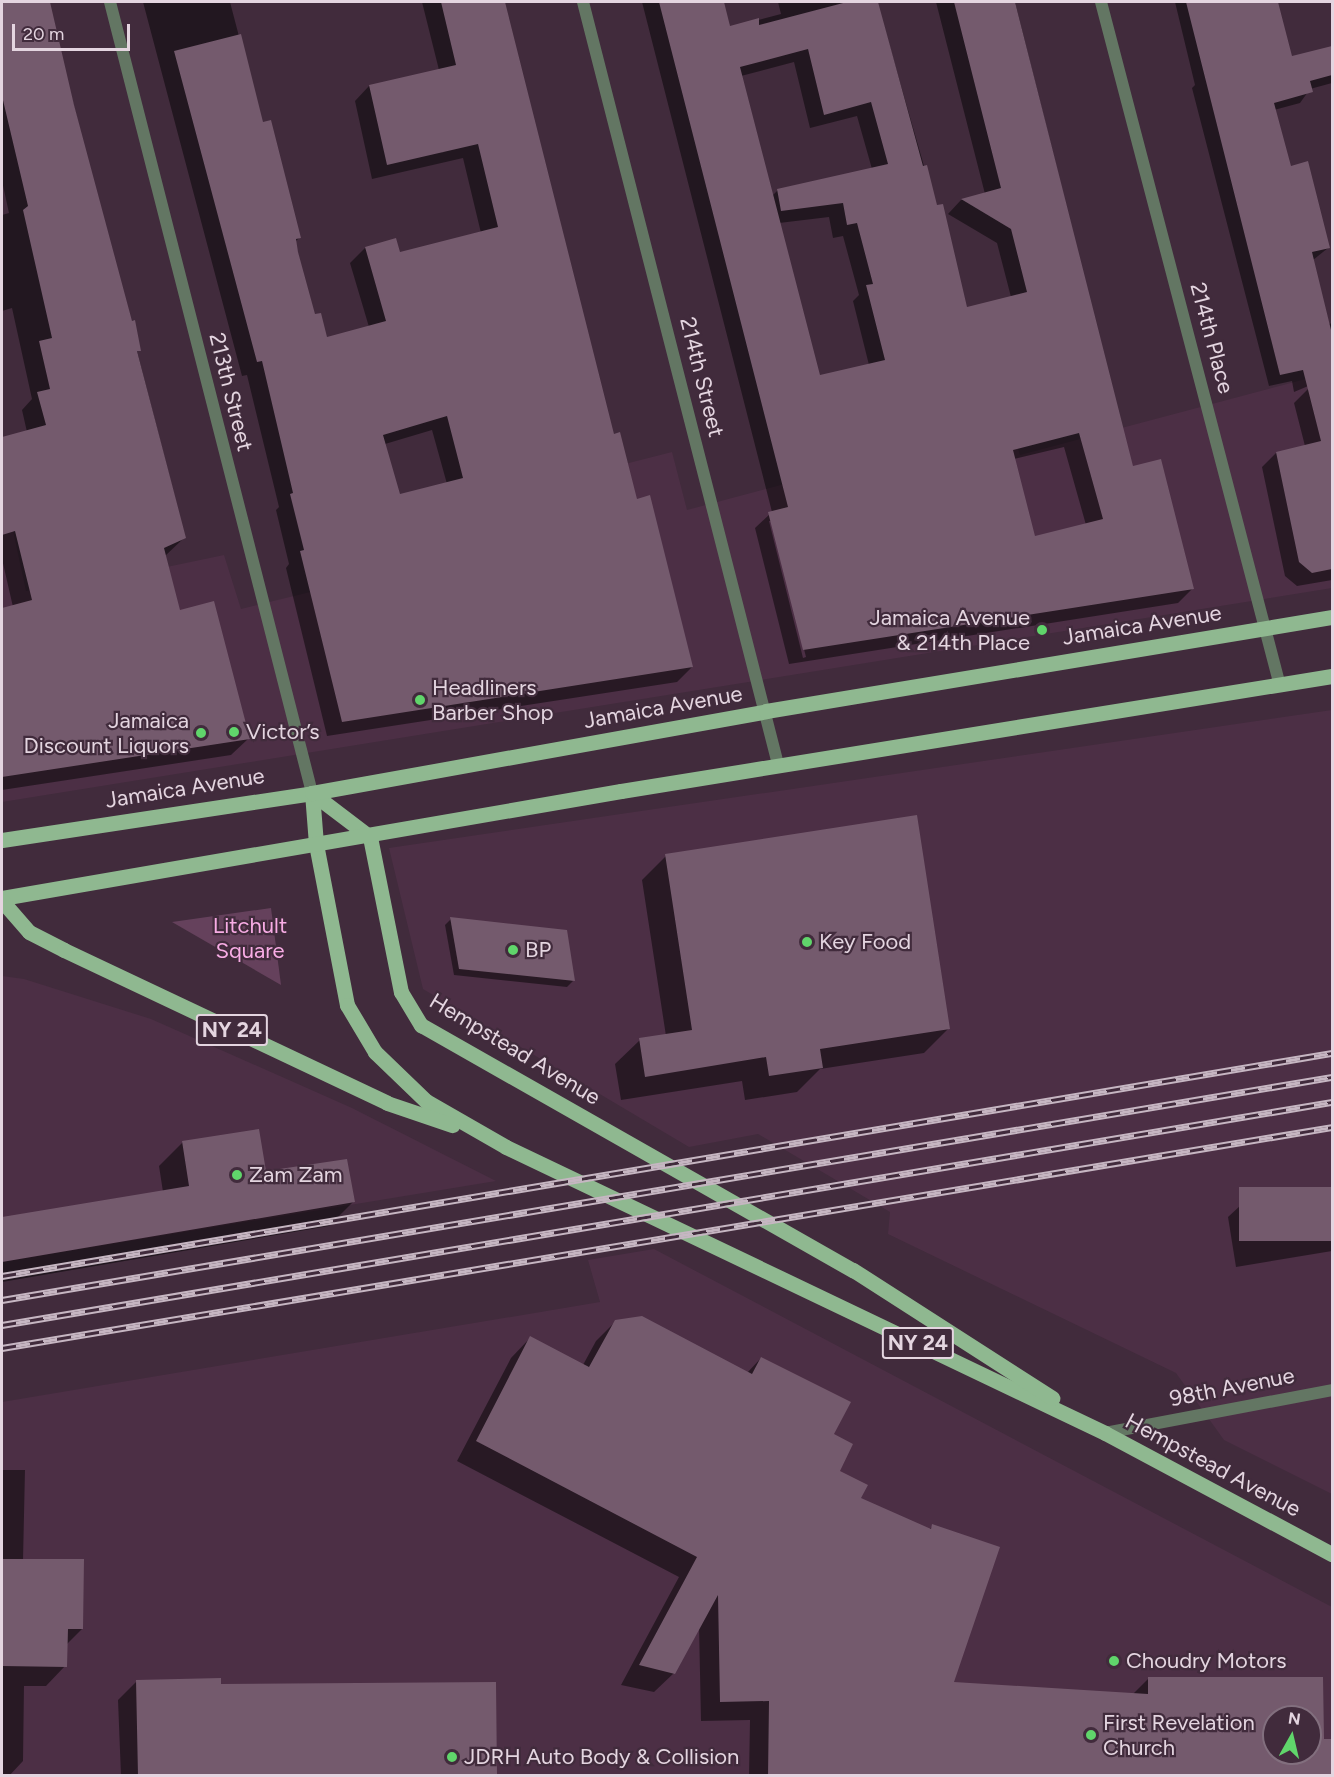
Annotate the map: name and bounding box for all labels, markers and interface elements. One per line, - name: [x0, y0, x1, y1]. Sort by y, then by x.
- scale bar: [15, 12, 134, 50]
- text: 20 m: [23, 23, 64, 45]
- street label: 214th Place: [1185, 280, 1239, 396]
- street label: 214th Street: [674, 314, 730, 440]
- street label: 213th Street: [204, 330, 258, 454]
- street label: Jamaica Avenue: [1061, 599, 1223, 651]
- place label: Jamaica Avenue & 214th Place: [869, 604, 1030, 656]
- marker: Jamaica Avenue & 214th Place: [1035, 623, 1049, 637]
- place label: Headliners Barber Shop: [432, 674, 553, 726]
- street label: Jamaica Avenue: [582, 680, 744, 734]
- marker: Headliners Barber Shop: [413, 693, 427, 707]
- place label: Jamaica Discount Liquors: [24, 707, 189, 758]
- place label: Victor’s: [246, 719, 319, 745]
- marker: Victor’s: [227, 725, 241, 739]
- marker: Jamaica Discount Liquors: [194, 726, 208, 740]
- street label: Jamaica Avenue: [104, 762, 266, 814]
- park label: Litchult Square: [213, 912, 287, 963]
- place label: Key Food: [819, 929, 911, 955]
- marker: Key Food: [800, 935, 814, 949]
- place label: BP: [525, 937, 551, 963]
- marker: BP: [506, 943, 520, 957]
- street label: Hempstead Avenue: [425, 988, 605, 1110]
- road number: NY 24: [194, 1012, 270, 1048]
- place label: Zam Zam: [249, 1162, 343, 1188]
- marker: Zam Zam: [230, 1168, 244, 1182]
- road number: NY 24: [880, 1325, 956, 1361]
- street label: 98th Avenue: [1167, 1362, 1297, 1412]
- street label: Hempstead Avenue: [1121, 1408, 1305, 1522]
- place label: Choudry Motors: [1126, 1648, 1287, 1674]
- marker: Choudry Motors: [1107, 1654, 1121, 1668]
- north arrow: [1262, 1705, 1322, 1765]
- text: N: [1287, 1708, 1302, 1729]
- place label: First Revelation Church: [1103, 1709, 1255, 1760]
- marker: First Revelation Church: [1084, 1728, 1098, 1742]
- place label: JDRH Auto Body & Collision: [464, 1744, 739, 1770]
- marker: JDRH Auto Body & Collision: [445, 1750, 459, 1764]

